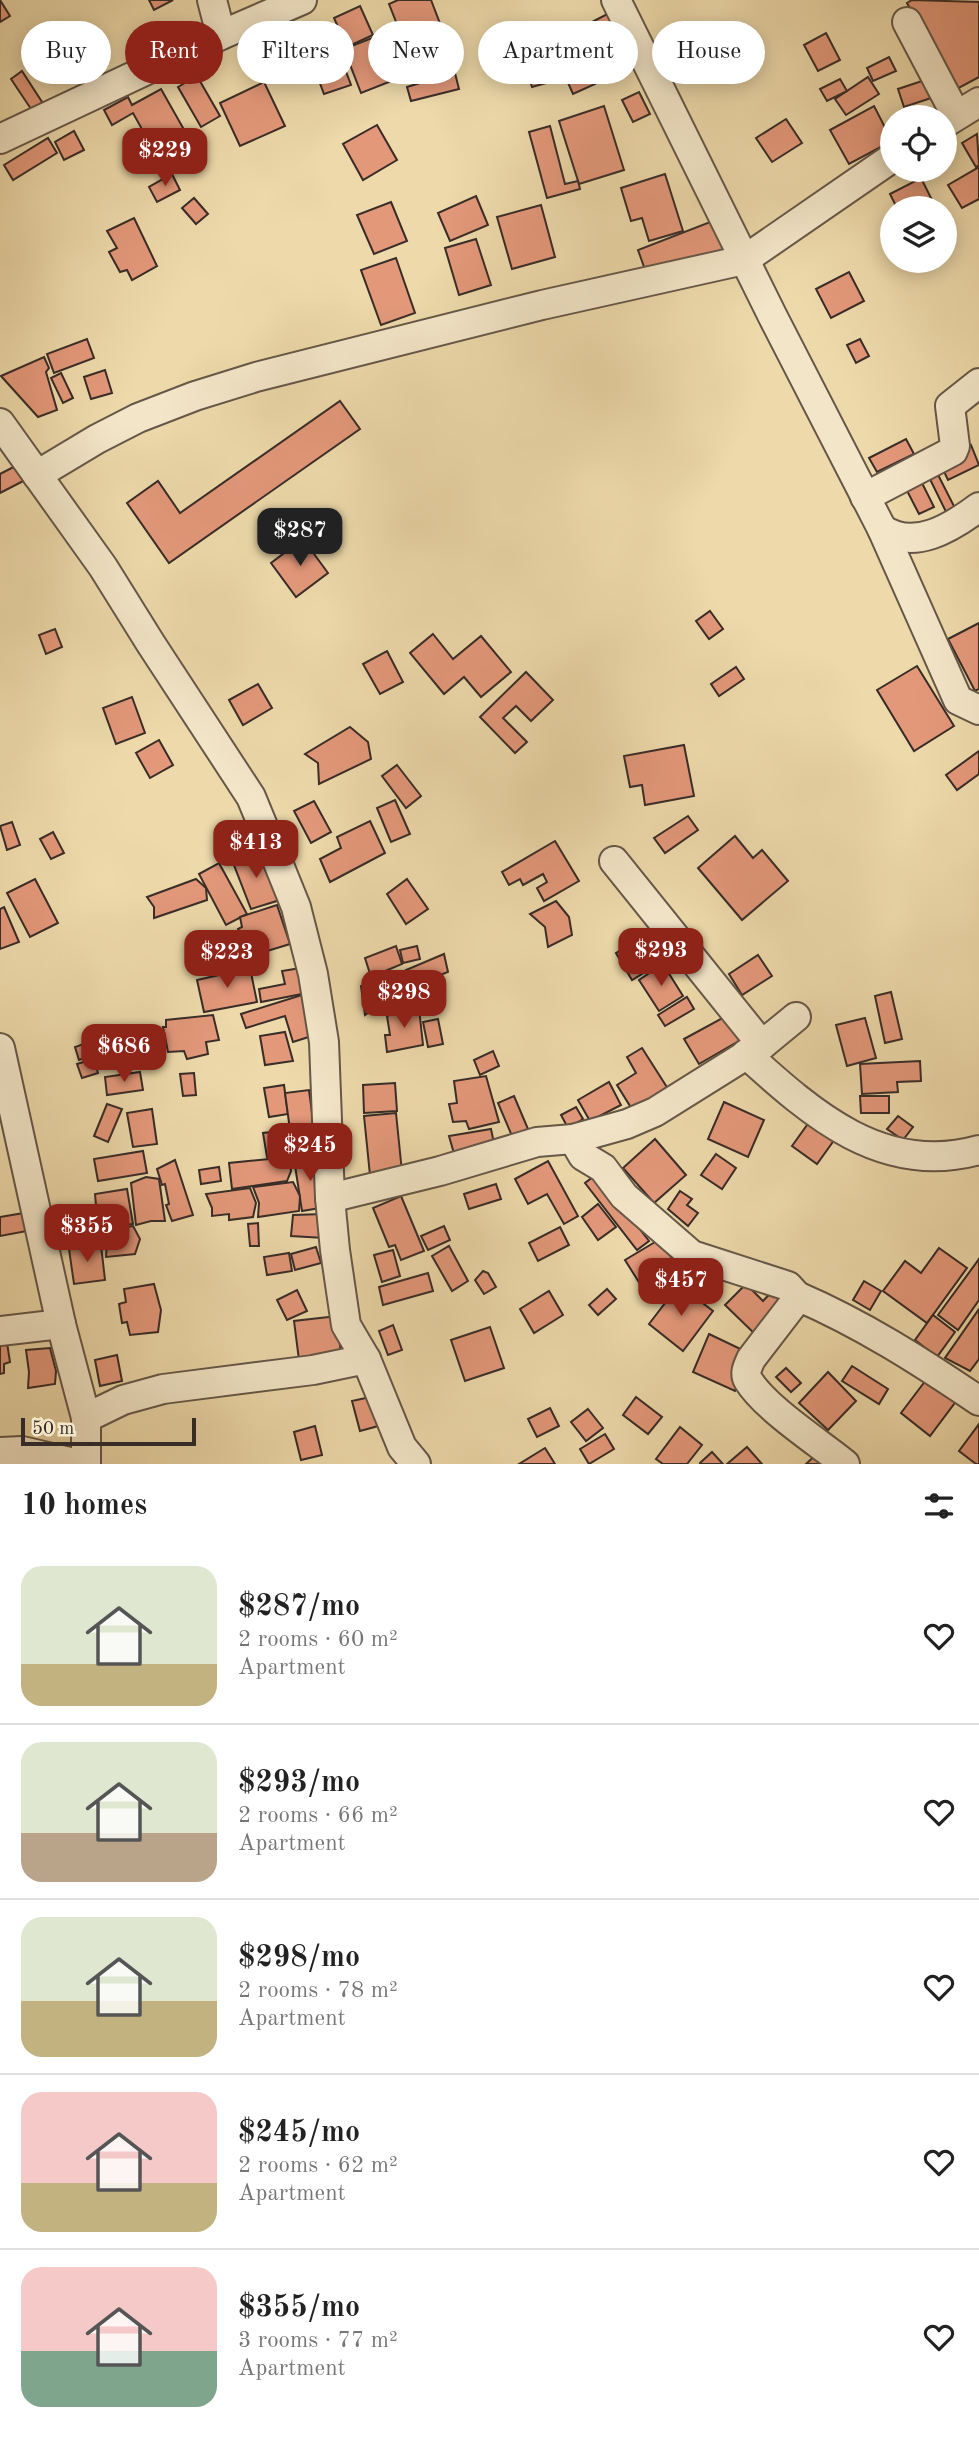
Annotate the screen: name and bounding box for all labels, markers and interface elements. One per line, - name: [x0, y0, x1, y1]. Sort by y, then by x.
- chip: Buy: [21, 21, 111, 84]
- chip: Rent: [125, 21, 223, 84]
- chip: Filters: [237, 21, 354, 84]
- chip: New: [368, 21, 464, 84]
- chip: Apartment: [478, 21, 638, 84]
- chip: House: [652, 21, 765, 84]
- map controls: [880, 105, 957, 273]
- button: locate: [880, 105, 957, 182]
- pin: $229: [124, 128, 206, 188]
- text: $229: [138, 139, 192, 162]
- button: layers: [880, 196, 957, 273]
- pin: $287: [259, 508, 341, 568]
- text: $287: [273, 519, 327, 542]
- pin: $413: [215, 820, 297, 880]
- text: $413: [229, 831, 283, 854]
- pin: $293: [620, 928, 702, 988]
- pin: $223: [186, 930, 268, 990]
- text: $293: [634, 939, 688, 962]
- text: $223: [200, 941, 254, 964]
- pin: $298: [363, 970, 445, 1030]
- text: $298: [377, 981, 431, 1004]
- pin: $686: [83, 1024, 165, 1084]
- text: $686: [97, 1035, 151, 1058]
- pin: $245: [269, 1124, 351, 1183]
- text: $245: [283, 1134, 337, 1157]
- pin: $355: [46, 1204, 128, 1264]
- text: $355: [60, 1215, 114, 1238]
- pin: $457: [640, 1258, 722, 1318]
- text: $457: [654, 1269, 708, 1292]
- scale bar: [21, 1415, 196, 1447]
- text: 50 m: [32, 1420, 74, 1439]
- icon: filters: [920, 1487, 958, 1525]
- text: 10 homes: [21, 1491, 147, 1521]
- text: $287/mo: [238, 1592, 360, 1622]
- icon: home: [77, 1594, 161, 1678]
- icon: heart: [920, 1617, 958, 1655]
- text: 2 rooms · 60 m²: [238, 1628, 398, 1651]
- text: Apartment: [238, 1656, 346, 1679]
- text: $293/mo: [238, 1768, 360, 1798]
- icon: home: [77, 1770, 161, 1854]
- icon: heart: [920, 1793, 958, 1831]
- text: 2 rooms · 66 m²: [238, 1804, 398, 1827]
- text: Apartment: [238, 1832, 346, 1855]
- text: $298/mo: [238, 1943, 360, 1973]
- icon: home: [77, 1945, 161, 2029]
- icon: heart: [920, 1968, 958, 2006]
- text: 2 rooms · 78 m²: [238, 1979, 398, 2002]
- text: Apartment: [238, 2007, 346, 2030]
- text: $245/mo: [238, 2118, 360, 2148]
- icon: home: [77, 2120, 161, 2204]
- icon: heart: [920, 2143, 958, 2181]
- text: 2 rooms · 62 m²: [238, 2154, 398, 2177]
- text: Apartment: [238, 2182, 346, 2205]
- text: $355/mo: [238, 2293, 360, 2323]
- icon: home: [77, 2295, 161, 2379]
- icon: heart: [920, 2318, 958, 2356]
- text: 3 rooms · 77 m²: [238, 2329, 398, 2352]
- text: Apartment: [238, 2357, 346, 2380]

